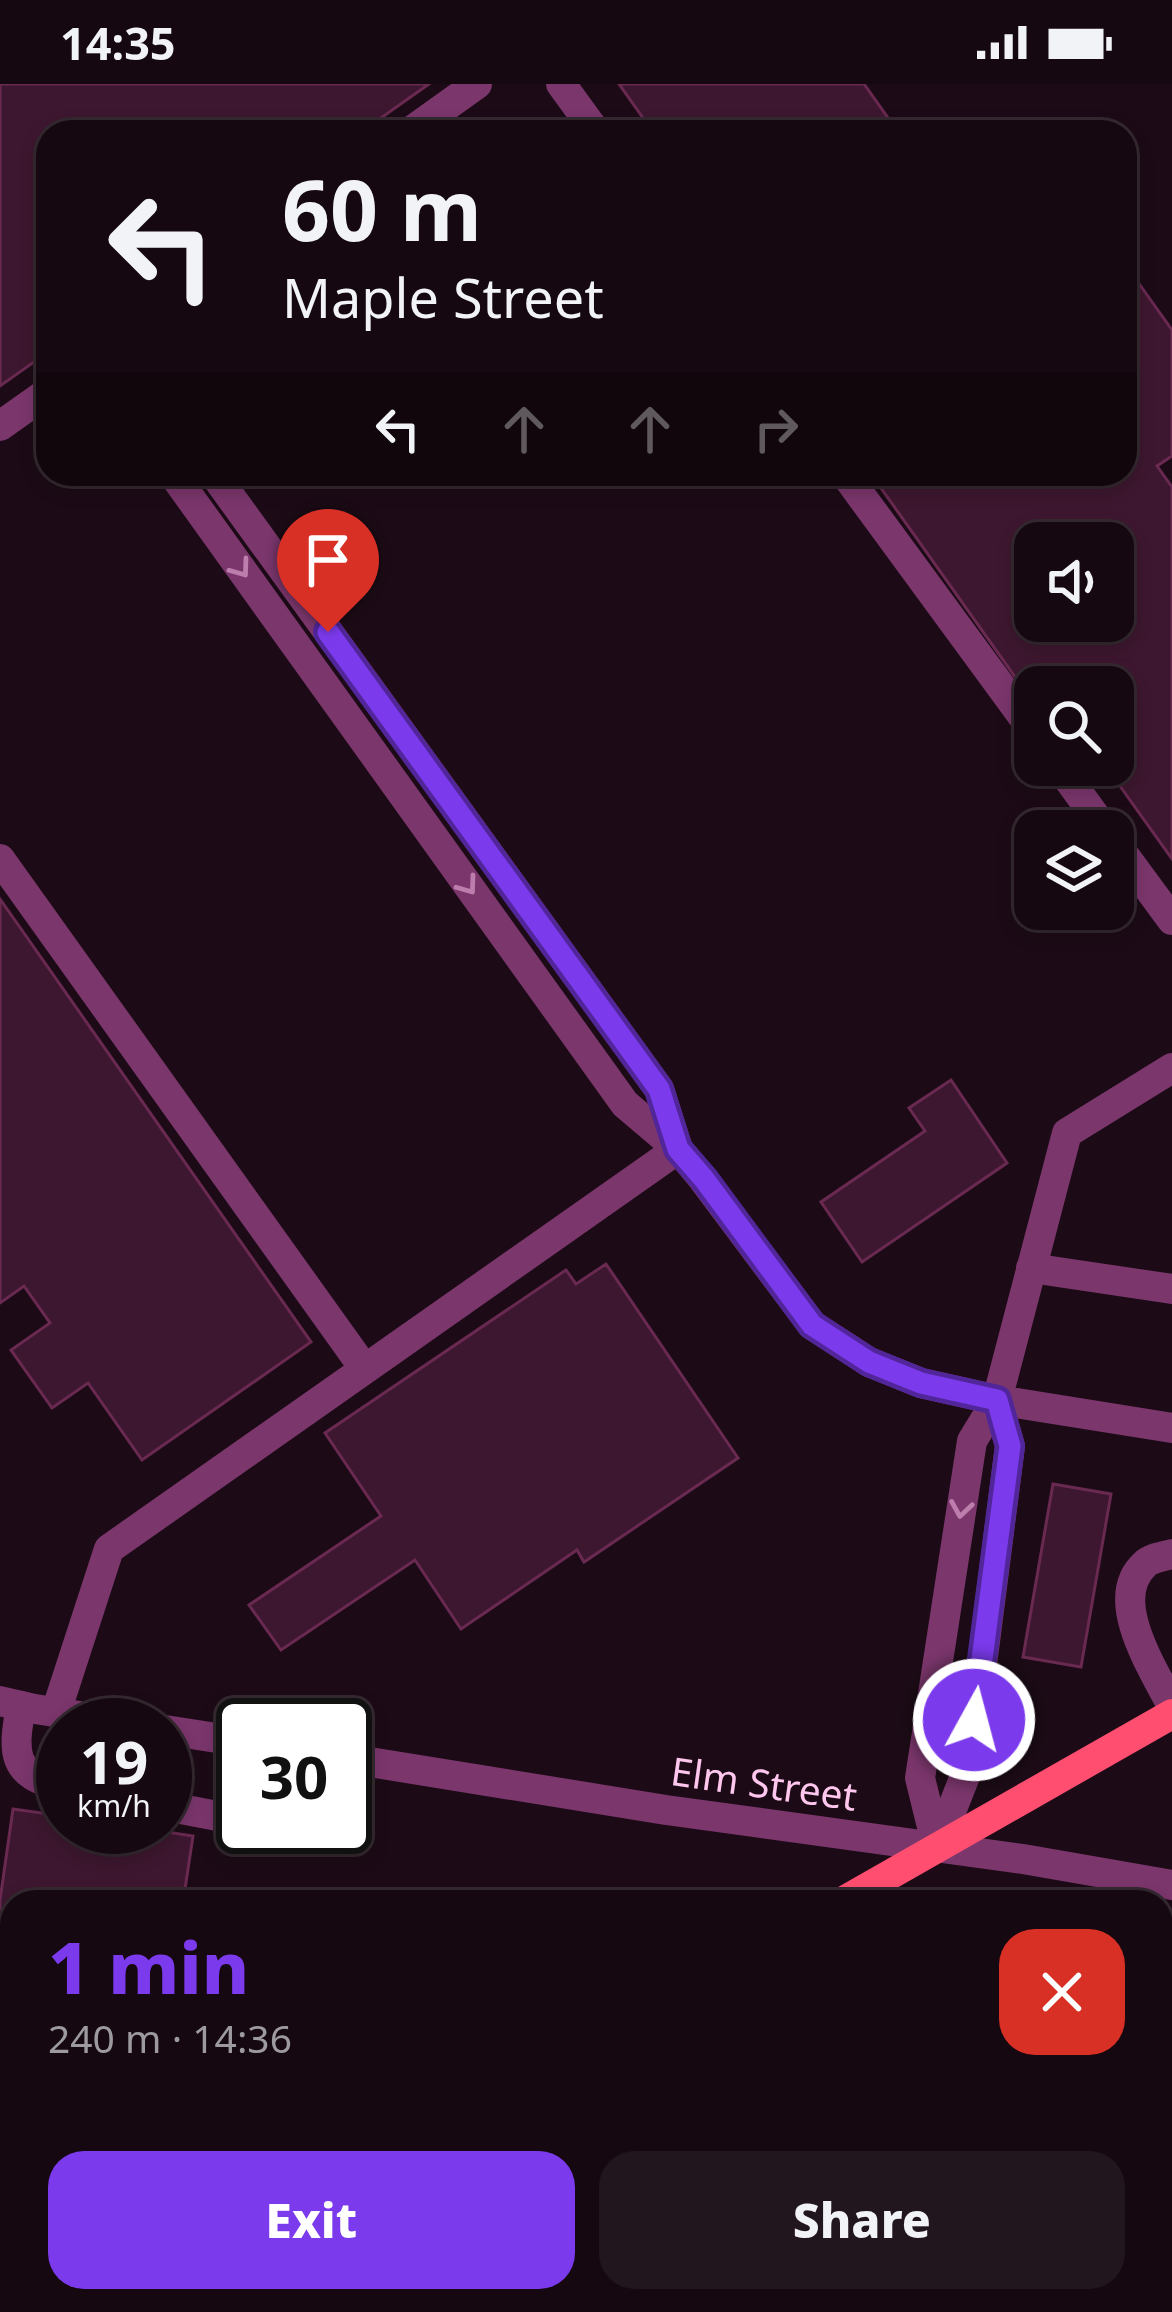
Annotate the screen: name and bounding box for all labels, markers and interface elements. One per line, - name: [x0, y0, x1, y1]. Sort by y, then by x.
- text: 14:35: [60, 12, 176, 73]
- text: 60 m: [282, 151, 482, 266]
- icon: left: [84, 168, 240, 324]
- text: Maple Street: [282, 260, 604, 334]
- icon: left: [365, 396, 431, 462]
- icon: ahead: [491, 396, 557, 462]
- icon: ahead: [617, 396, 683, 462]
- icon: right: [743, 396, 809, 462]
- pin: [277, 509, 379, 632]
- map controls: [1014, 522, 1134, 930]
- button: sound: [1014, 522, 1134, 642]
- icon: arrive: [295, 527, 361, 593]
- one-way arrow: [227, 556, 249, 578]
- button: search: [1014, 666, 1134, 786]
- button: layers: [1014, 810, 1134, 930]
- one-way arrow: [454, 873, 476, 894]
- one-way arrow: [949, 1499, 975, 1519]
- position arrow: [911, 1657, 1037, 1783]
- speed limit sign: 30: [216, 1698, 372, 1854]
- text: 19: [80, 1720, 148, 1802]
- street label: Elm Street: [668, 1743, 861, 1822]
- text: km/h: [77, 1785, 151, 1826]
- text: 1 min: [48, 1917, 249, 2015]
- button: close: [999, 1929, 1125, 2055]
- text: 240 m · 14:36: [48, 2011, 292, 2064]
- button: Exit: [48, 2151, 575, 2289]
- button: Share: [599, 2151, 1125, 2289]

